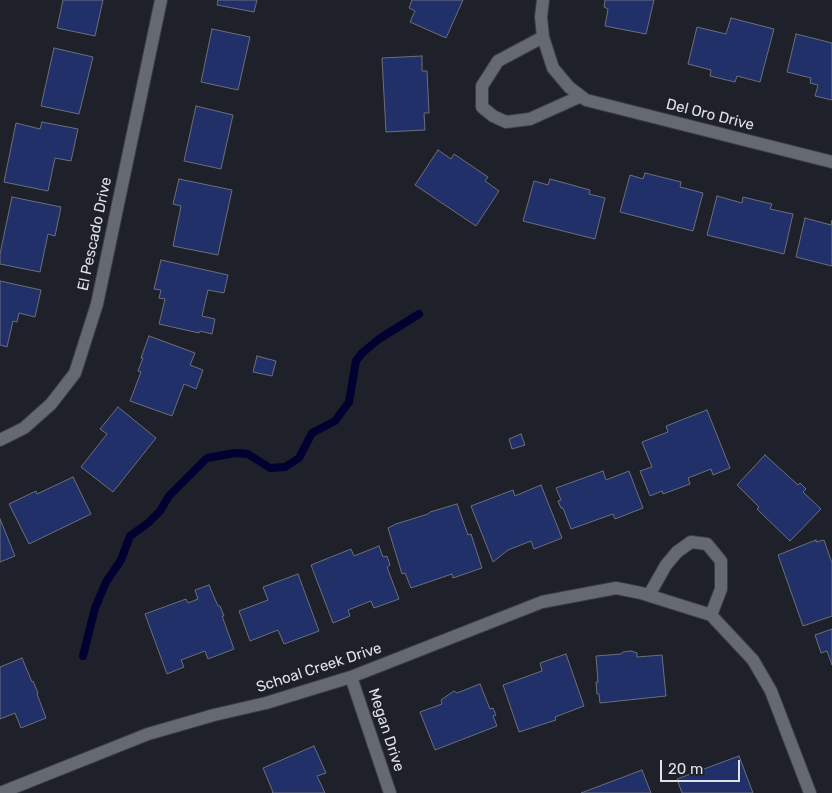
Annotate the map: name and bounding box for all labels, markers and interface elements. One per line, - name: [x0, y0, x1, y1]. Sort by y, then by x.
- street label: Del Oro Drive: [664, 95, 756, 135]
- street label: El Pescado Drive: [74, 175, 116, 293]
- street label: Schoal Creek Drive: [254, 639, 384, 697]
- street label: Megan Drive: [364, 686, 408, 774]
- scale bar: [662, 750, 742, 782]
- text: 20 m: [668, 760, 703, 778]

